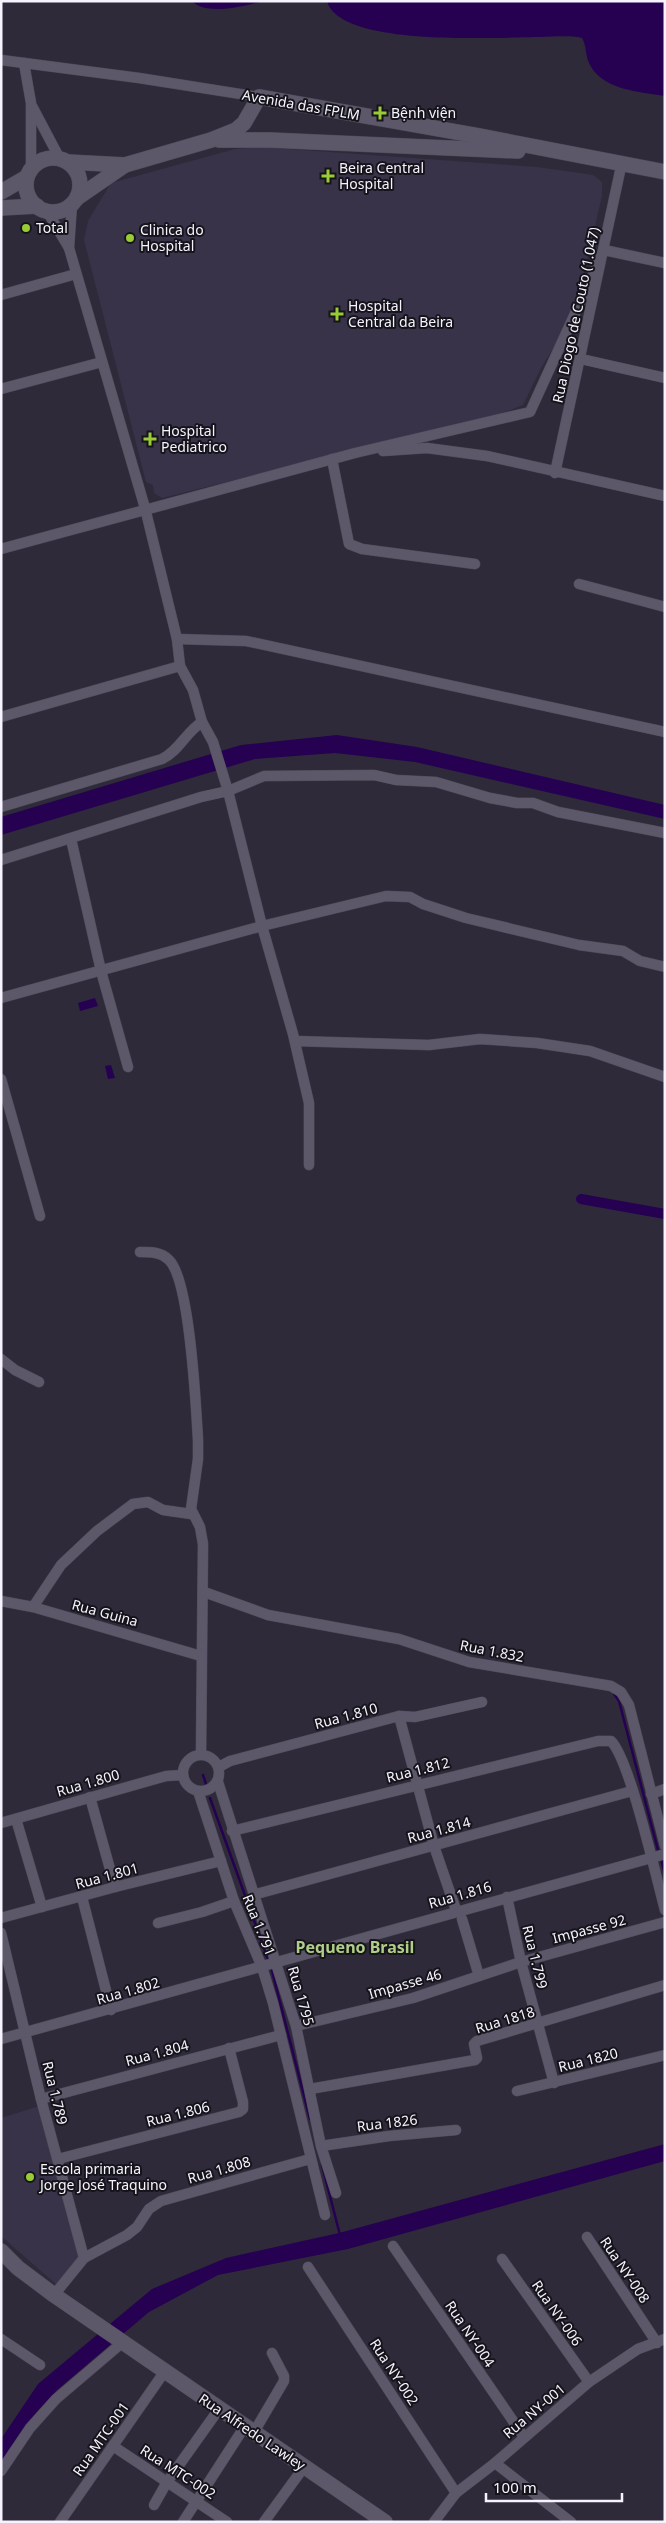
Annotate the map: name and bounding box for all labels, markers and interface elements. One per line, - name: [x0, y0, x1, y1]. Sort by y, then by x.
- street label: Avenida das FPLM: [241, 85, 361, 124]
- place label: Bệnh viện: [391, 103, 456, 122]
- marker: Bệnh viện: [373, 106, 387, 120]
- place label: Beira Central Hospital: [339, 158, 424, 193]
- marker: Beira Central Hospital: [321, 169, 335, 183]
- place label: Total: [36, 218, 68, 237]
- place label: Clinica do Hospital: [140, 220, 204, 255]
- marker: Total: [20, 222, 32, 234]
- street label: Rua Diogo de Couto (1.047): [548, 225, 603, 405]
- marker: Clinica do Hospital: [124, 232, 136, 244]
- place label: Hospital Central da Beira: [348, 296, 453, 331]
- marker: Hospital Central da Beira: [330, 307, 344, 321]
- place label: Hospital Pediatrico: [161, 421, 227, 456]
- marker: Hospital Pediatrico: [143, 432, 157, 446]
- street label: Rua Guina: [70, 1595, 140, 1630]
- street label: Rua 1.832: [459, 1635, 526, 1666]
- street label: Rua 1.810: [312, 1698, 380, 1733]
- street label: Rua 1.812: [384, 1752, 452, 1787]
- street label: Rua 1.800: [54, 1764, 122, 1801]
- street label: Rua 1.814: [405, 1812, 473, 1847]
- street label: Rua 1.801: [73, 1858, 141, 1893]
- street label: Rua 1.816: [426, 1876, 494, 1913]
- street label: Rua 1.791: [239, 1891, 280, 1958]
- street label: Impasse 92: [550, 1910, 628, 1947]
- street label: Rua 1.799: [518, 1923, 553, 1991]
- district label: Pequeno Brasil: [296, 1936, 414, 1958]
- street label: Rua 1795: [284, 1964, 319, 2028]
- street label: Impasse 46: [366, 1964, 444, 2003]
- street label: Rua 1.802: [94, 1972, 162, 2009]
- street label: Rua 1818: [473, 2002, 537, 2038]
- street label: Rua 1.804: [123, 2035, 191, 2070]
- street label: Rua 1820: [556, 2043, 620, 2076]
- street label: Rua 1.789: [38, 2059, 73, 2127]
- street label: Rua 1.806: [144, 2096, 212, 2131]
- street label: Rua 1826: [356, 2109, 418, 2136]
- street label: Rua 1.808: [185, 2151, 253, 2188]
- place label: Escola primaria Jorge José Traquino: [38, 2159, 167, 2194]
- marker: Escola primaria Jorge José Traquino: [24, 2171, 36, 2183]
- street label: Rua NY-008: [596, 2233, 655, 2307]
- street label: Rua NY-006: [528, 2276, 587, 2349]
- street label: Rua NY-004: [441, 2297, 500, 2371]
- street label: Rua NY-002: [366, 2335, 423, 2409]
- street label: Rua NY-001: [498, 2379, 569, 2442]
- street label: Rua Alfredo Lawley: [195, 2389, 310, 2475]
- street label: Rua MTC-001: [68, 2398, 133, 2480]
- street label: Rua MTC-002: [137, 2440, 220, 2503]
- scale bar: [486, 2470, 622, 2502]
- text: 100 m: [493, 2477, 537, 2497]

